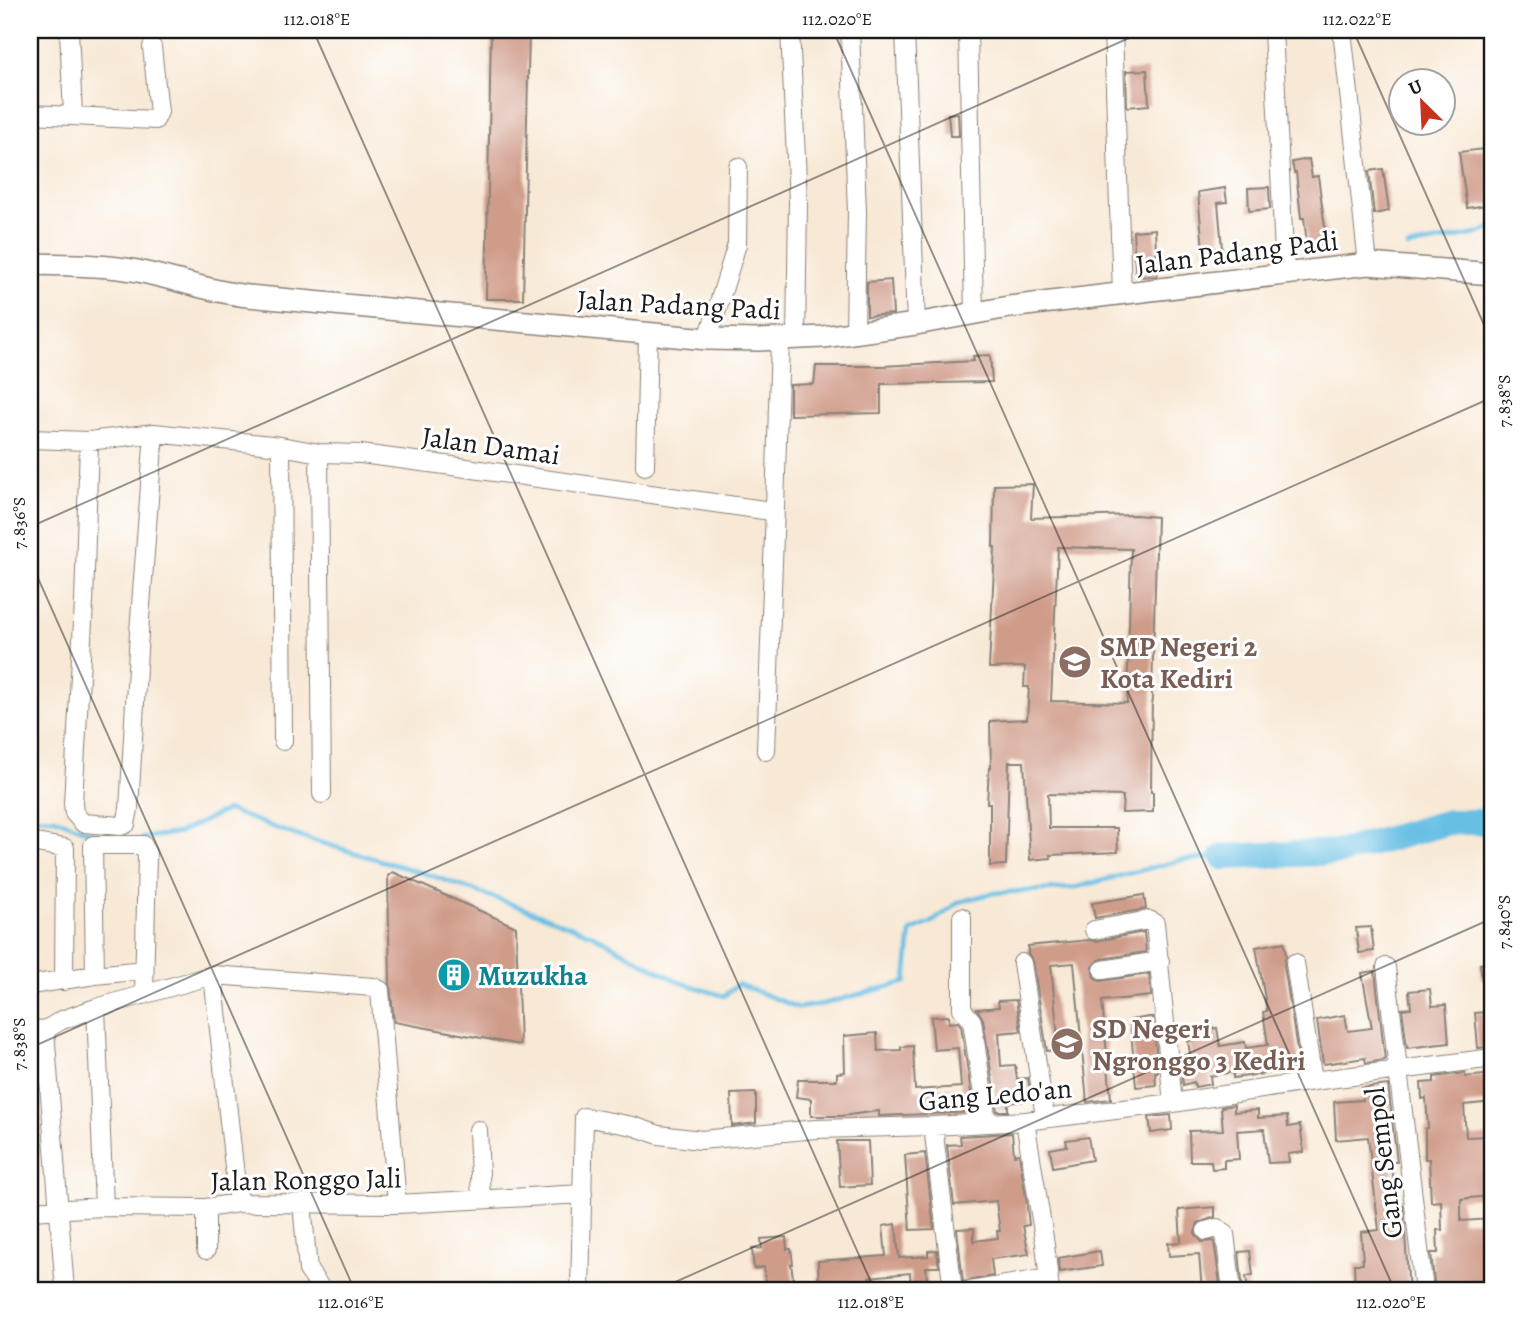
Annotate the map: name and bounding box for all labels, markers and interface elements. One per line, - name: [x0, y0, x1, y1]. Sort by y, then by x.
- text: 112.018°E: [284, 7, 350, 31]
- text: 112.020°E: [802, 7, 872, 31]
- text: 112.022°E: [1322, 7, 1392, 31]
- north arrow: [1386, 66, 1456, 136]
- text: U: [1405, 73, 1427, 102]
- street label: Jalan Padang Padi: [1134, 222, 1341, 284]
- street label: Jalan Padang Padi: [576, 281, 782, 329]
- text: 7.838°S: [1492, 375, 1516, 427]
- street label: Jalan Damai: [419, 417, 562, 474]
- text: 7.836°S: [7, 497, 31, 549]
- place label: SMP Negeri 2 Kota Kediri: [1100, 628, 1258, 698]
- school or university icon: SMP Negeri 2 Kota Kediri: [1056, 643, 1094, 681]
- text: 7.840°S: [1492, 895, 1516, 949]
- building icon: Muzukha: [435, 956, 473, 994]
- place label: Muzukha: [478, 957, 588, 995]
- place label: SD Negeri Ngronggo 3 Kediri: [1092, 1010, 1306, 1080]
- text: 7.838°S: [7, 1018, 31, 1070]
- school or university icon: SD Negeri Ngronggo 3 Kediri: [1048, 1025, 1086, 1063]
- street label: Gang Ledo'an: [917, 1069, 1073, 1121]
- street label: Gang Sempol: [1356, 1085, 1412, 1241]
- street label: Jalan Ronggo Jali: [210, 1159, 402, 1201]
- text: 112.016°E: [318, 1290, 384, 1314]
- text: 112.018°E: [838, 1290, 904, 1314]
- text: 112.020°E: [1356, 1290, 1426, 1314]

